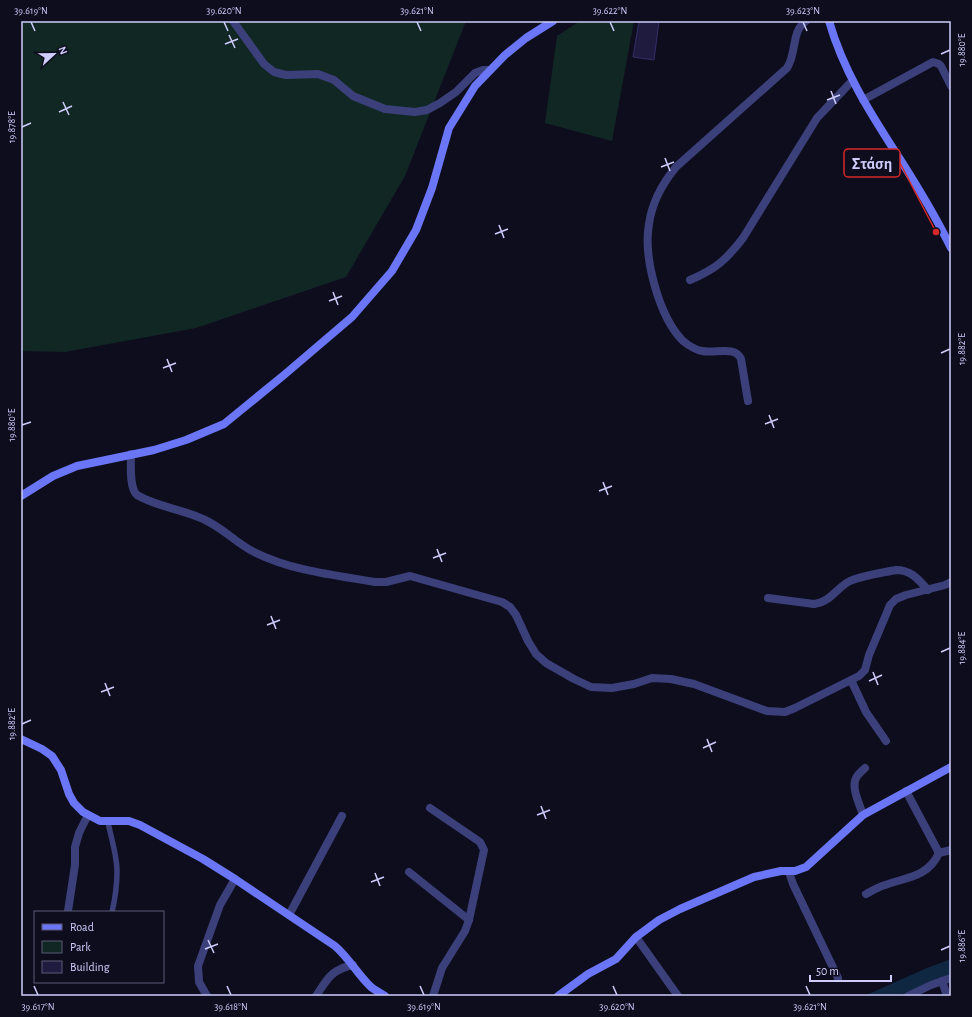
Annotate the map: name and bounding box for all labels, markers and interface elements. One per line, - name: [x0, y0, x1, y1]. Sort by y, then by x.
- text: 39.619°N: [14, 6, 48, 16]
- text: 39.620°N: [206, 6, 242, 16]
- text: 39.621°N: [400, 6, 434, 16]
- text: 39.622°N: [593, 6, 627, 16]
- text: 39.623°N: [786, 6, 820, 16]
- text: 19.880°E: [957, 33, 967, 66]
- north arrow: [34, 34, 74, 74]
- text: N: [56, 45, 69, 56]
- text: 19.878°E: [7, 111, 17, 143]
- callout: Στάση: [844, 149, 900, 177]
- text: Στάση: [852, 156, 892, 172]
- text: 19.882°E: [957, 333, 967, 365]
- text: 19.880°E: [7, 408, 17, 441]
- text: 19.884°E: [957, 632, 967, 664]
- text: 19.882°E: [7, 708, 17, 740]
- legend: [34, 911, 164, 983]
- text: Road: [70, 921, 94, 933]
- text: 19.886°E: [957, 930, 967, 962]
- text: Park: [70, 941, 91, 953]
- scale bar: [810, 957, 891, 983]
- text: Building: [70, 961, 110, 973]
- text: 50 m: [816, 965, 839, 977]
- text: 39.617°N: [21, 1002, 55, 1012]
- text: 39.618°N: [214, 1002, 248, 1012]
- text: 39.619°N: [407, 1002, 441, 1012]
- text: 39.620°N: [599, 1002, 635, 1012]
- text: 39.621°N: [793, 1002, 827, 1012]

